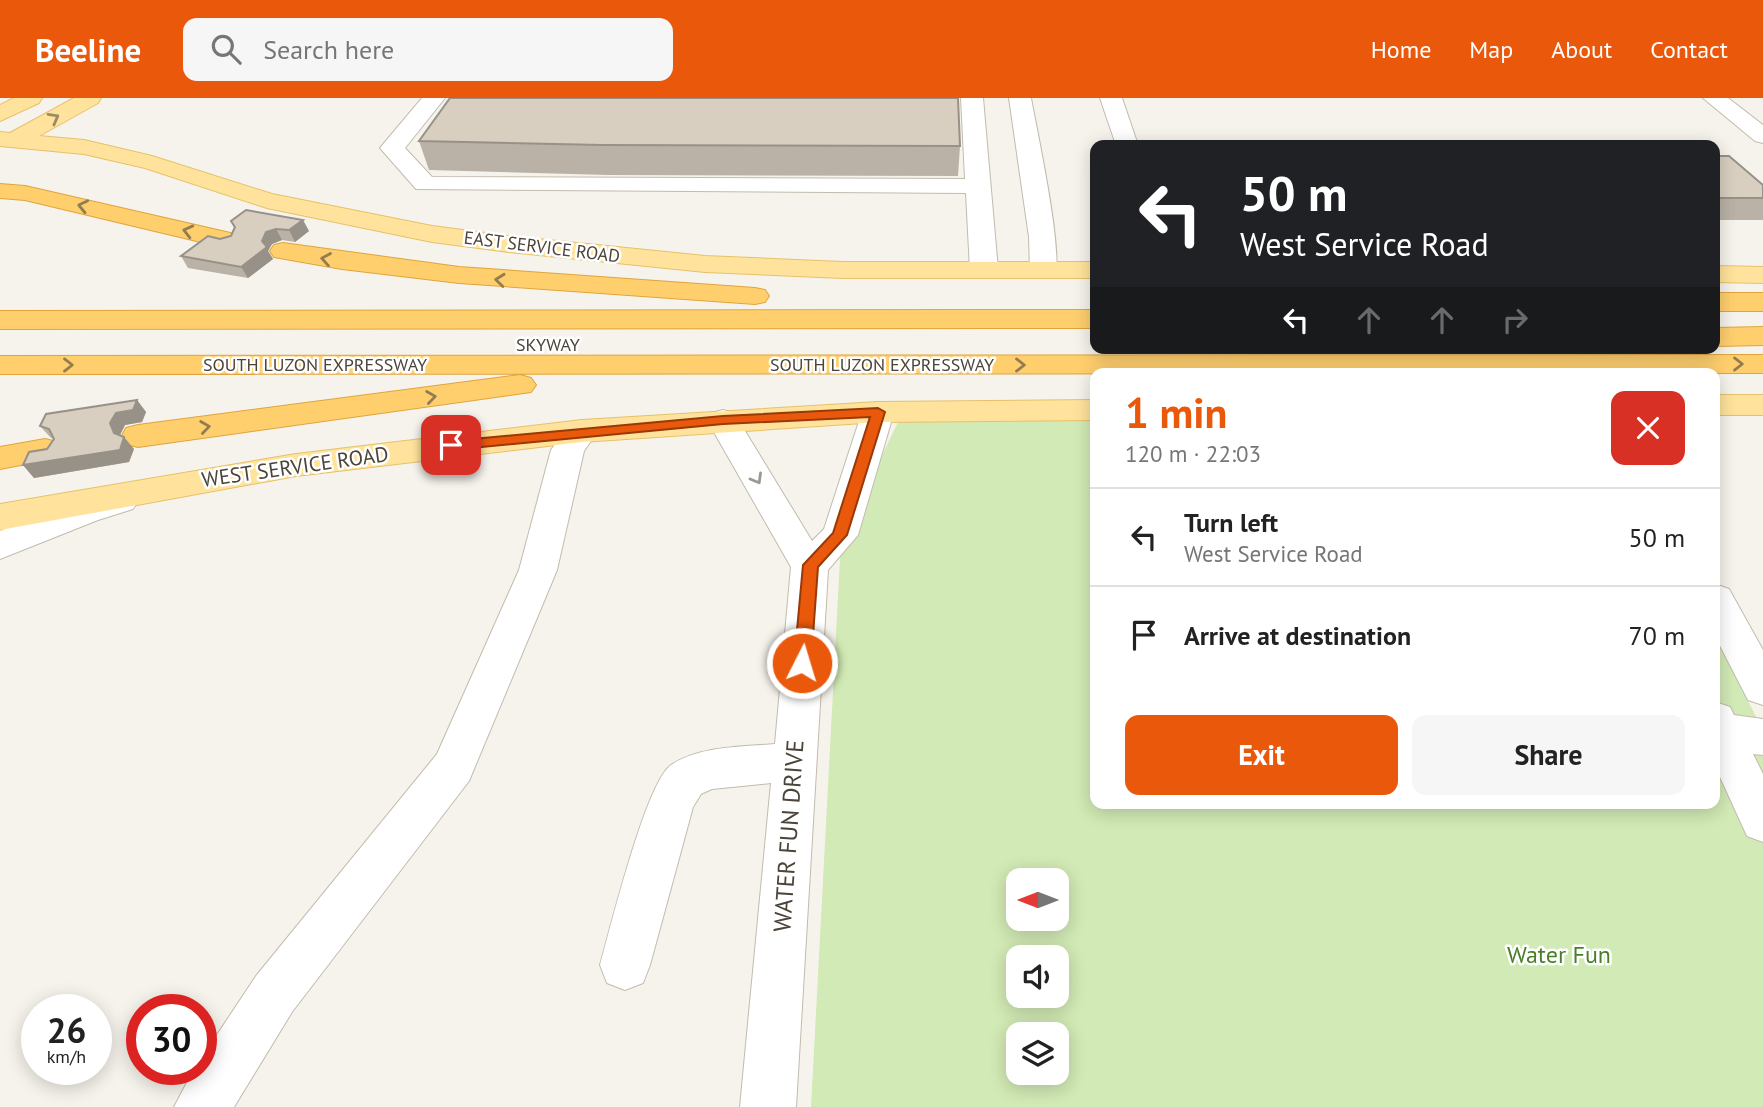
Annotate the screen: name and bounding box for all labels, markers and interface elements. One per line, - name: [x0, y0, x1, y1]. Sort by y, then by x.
- search box: [183, 18, 673, 81]
- text: Beeline: [35, 28, 141, 71]
- icon: search: [207, 30, 245, 68]
- text: Search here: [263, 33, 394, 66]
- text: Home: [1371, 34, 1431, 65]
- text: Map: [1469, 34, 1513, 65]
- text: About: [1551, 34, 1612, 65]
- text: Contact: [1650, 34, 1728, 65]
- one-way arrow: [46, 113, 59, 126]
- text: 50 m: [1240, 161, 1347, 225]
- icon: left: [1125, 168, 1216, 259]
- one-way arrow: [77, 200, 89, 215]
- text: West Service Road: [1240, 223, 1489, 265]
- one-way arrow: [182, 225, 194, 239]
- street label: EAST SERVICE ROAD: [463, 226, 621, 267]
- one-way arrow: [321, 252, 333, 267]
- one-way arrow: [495, 273, 506, 288]
- icon: left: [1277, 301, 1315, 339]
- icon: ahead: [1350, 301, 1388, 339]
- icon: ahead: [1423, 301, 1461, 339]
- icon: right: [1496, 301, 1534, 339]
- street label: SKYWAY: [516, 333, 580, 356]
- street label: SOUTH LUZON EXPRESSWAY: [203, 353, 427, 376]
- street label: SOUTH LUZON EXPRESSWAY: [770, 353, 994, 376]
- one-way arrow: [1733, 356, 1743, 372]
- one-way arrow: [63, 357, 74, 373]
- one-way arrow: [1015, 357, 1026, 373]
- text: 1 min: [1125, 385, 1227, 440]
- one-way arrow: [425, 390, 437, 405]
- button: close: [1611, 391, 1685, 465]
- pin: [421, 415, 481, 475]
- one-way arrow: [199, 420, 211, 435]
- icon: arrive: [432, 426, 470, 464]
- text: 120 m · 22:03: [1125, 439, 1261, 468]
- street label: WEST SERVICE ROAD: [200, 440, 390, 493]
- one-way arrow: [749, 472, 762, 485]
- text: Turn left: [1184, 506, 1278, 539]
- icon: left: [1125, 518, 1163, 556]
- text: 50 m: [1629, 521, 1685, 554]
- text: West Service Road: [1184, 539, 1363, 568]
- icon: arrive: [1125, 616, 1163, 654]
- text: Arrive at destination: [1184, 619, 1411, 652]
- text: 70 m: [1629, 619, 1685, 652]
- position arrow: [765, 626, 839, 700]
- button: Exit: [1125, 715, 1398, 795]
- button: Share: [1412, 715, 1685, 795]
- street label: WATER FUN DRIVE: [766, 739, 811, 933]
- north arrow: [1006, 868, 1069, 931]
- map controls: [1006, 868, 1069, 1085]
- park label: Water Fun: [1507, 939, 1611, 970]
- button: sound: [1006, 945, 1069, 1008]
- speed limit sign: 30: [126, 994, 217, 1085]
- text: 26: [47, 1007, 86, 1053]
- button: layers: [1006, 1022, 1069, 1085]
- text: km/h: [47, 1045, 86, 1068]

